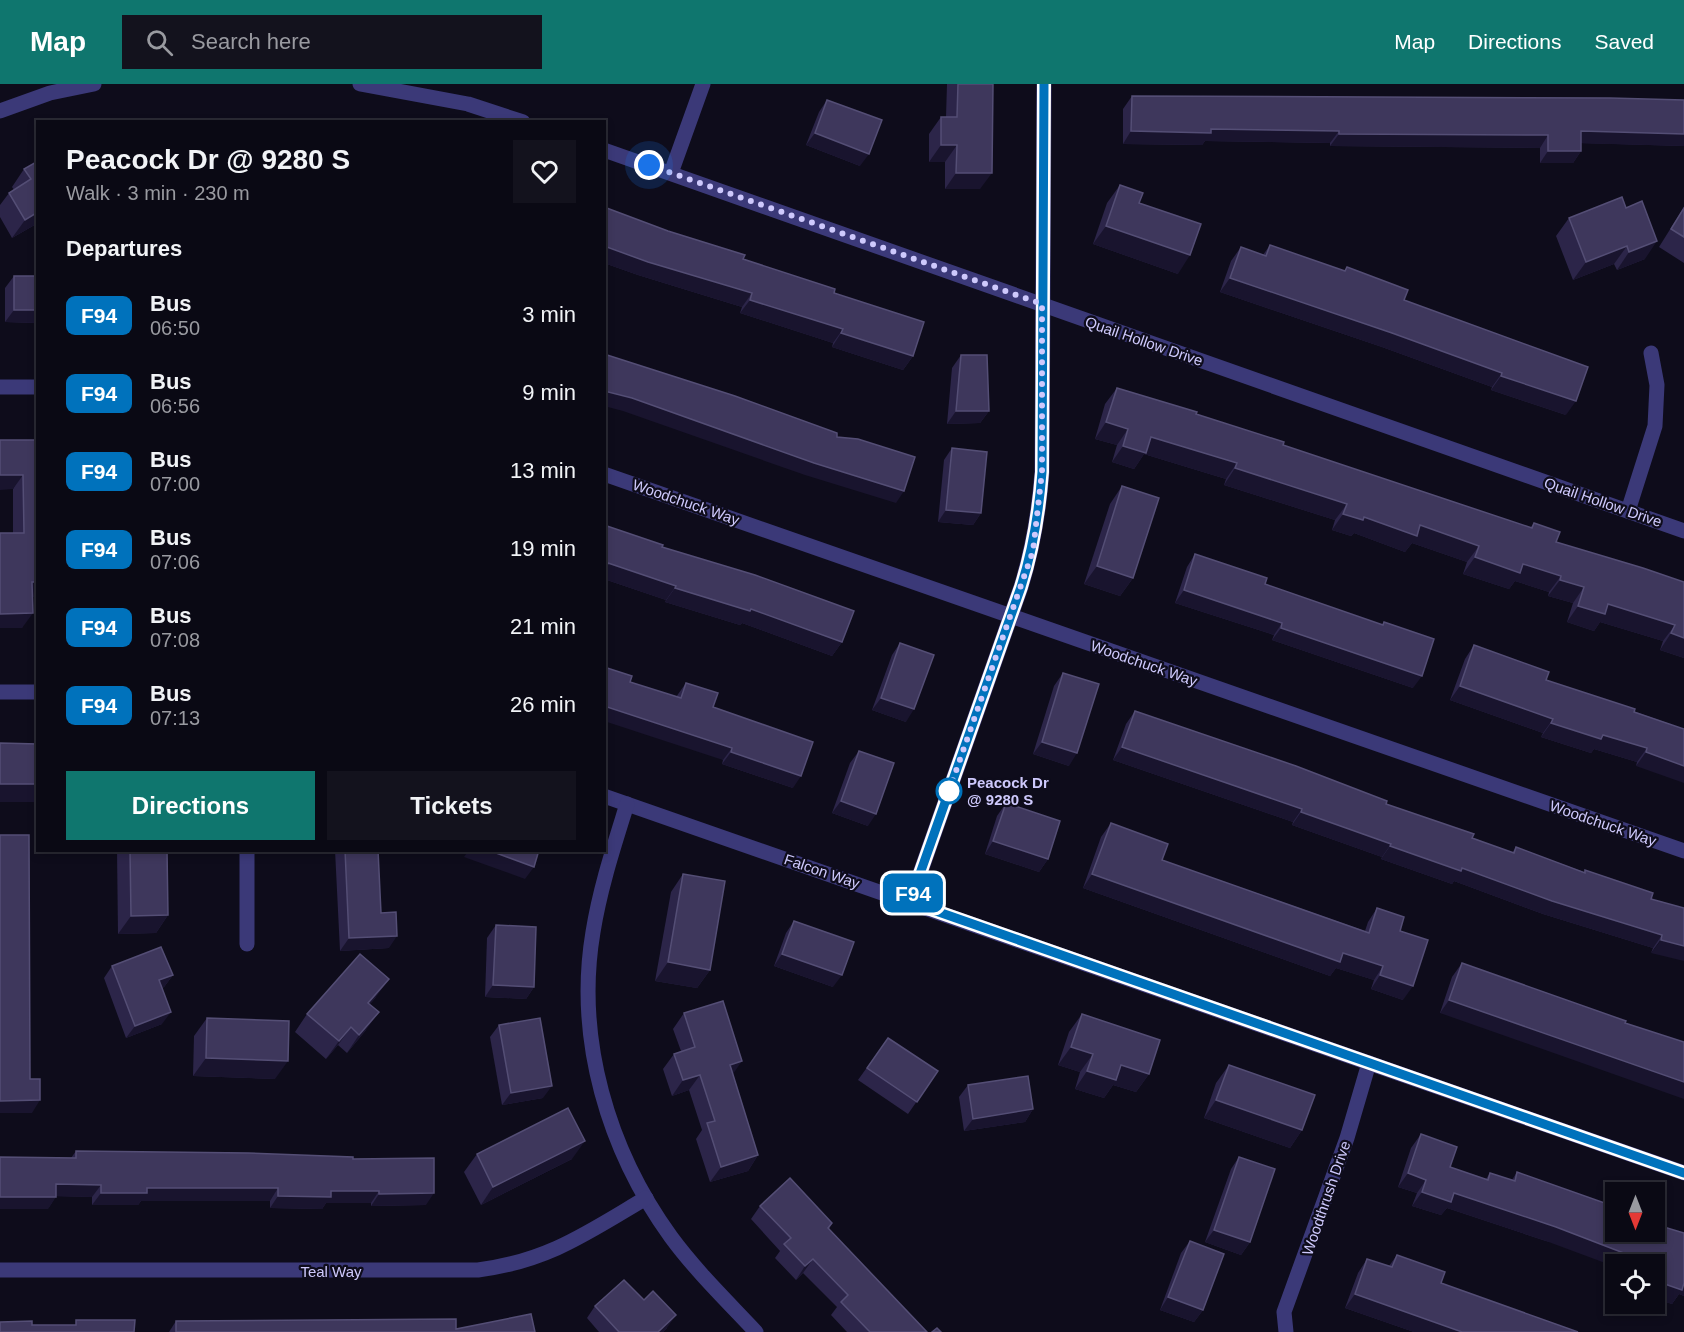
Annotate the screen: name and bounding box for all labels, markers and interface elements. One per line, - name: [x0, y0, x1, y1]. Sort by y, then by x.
- search box: [122, 15, 542, 69]
- text: Map: [30, 26, 86, 57]
- icon: search: [143, 26, 176, 59]
- text: Search here: [191, 29, 311, 54]
- text: Map: [1394, 30, 1435, 53]
- text: Directions: [1468, 30, 1561, 53]
- text: Saved: [1594, 30, 1654, 53]
- button: heart: [513, 140, 576, 203]
- text: Peacock Dr @ 9280 S: [66, 144, 350, 175]
- your location: [634, 150, 664, 180]
- text: Walk · 3 min · 230 m: [66, 182, 250, 204]
- text: Departures: [66, 236, 182, 261]
- text: Bus: [150, 291, 192, 316]
- text: 3 min: [522, 302, 576, 327]
- text: F94: [81, 304, 117, 327]
- street label: Quail Hollow Drive: [1083, 313, 1205, 369]
- text: 06:50: [150, 317, 200, 339]
- text: Bus: [150, 369, 192, 394]
- text: 9 min: [522, 380, 576, 405]
- text: F94: [81, 382, 117, 405]
- text: 06:56: [150, 395, 200, 417]
- text: Bus: [150, 447, 192, 472]
- text: 13 min: [510, 458, 576, 483]
- text: F94: [81, 460, 117, 483]
- text: 07:00: [150, 473, 200, 495]
- street label: Quail Hollow Drive: [1542, 474, 1664, 530]
- street label: Woodchuck Way: [630, 476, 742, 528]
- text: Bus: [150, 525, 192, 550]
- text: 19 min: [510, 536, 576, 561]
- text: F94: [81, 538, 117, 561]
- text: 07:06: [150, 551, 200, 573]
- text: Bus: [150, 603, 192, 628]
- text: 21 min: [510, 614, 576, 639]
- text: F94: [81, 616, 117, 639]
- text: 07:08: [150, 629, 200, 651]
- street label: Woodchuck Way: [1088, 637, 1200, 689]
- text: Bus: [150, 681, 192, 706]
- text: 26 min: [510, 692, 576, 717]
- text: F94: [81, 694, 117, 717]
- text: 07:13: [150, 707, 200, 729]
- button: Directions: [66, 771, 315, 840]
- button: Tickets: [327, 771, 576, 840]
- place label: Peacock Dr @ 9280 S: [967, 774, 1049, 808]
- marker: Peacock Dr @ 9280 S: [936, 778, 962, 804]
- street label: Woodchuck Way: [1547, 797, 1659, 849]
- street label: Falcon Way: [782, 850, 862, 892]
- line badge: F94: [878, 874, 948, 912]
- text: F94: [895, 882, 931, 905]
- street label: Woodthrush Drive: [1298, 1139, 1354, 1257]
- north arrow: [1605, 1182, 1665, 1242]
- map controls: [1605, 1182, 1665, 1314]
- button: locate: [1605, 1254, 1665, 1314]
- street label: Teal Way: [300, 1263, 362, 1280]

